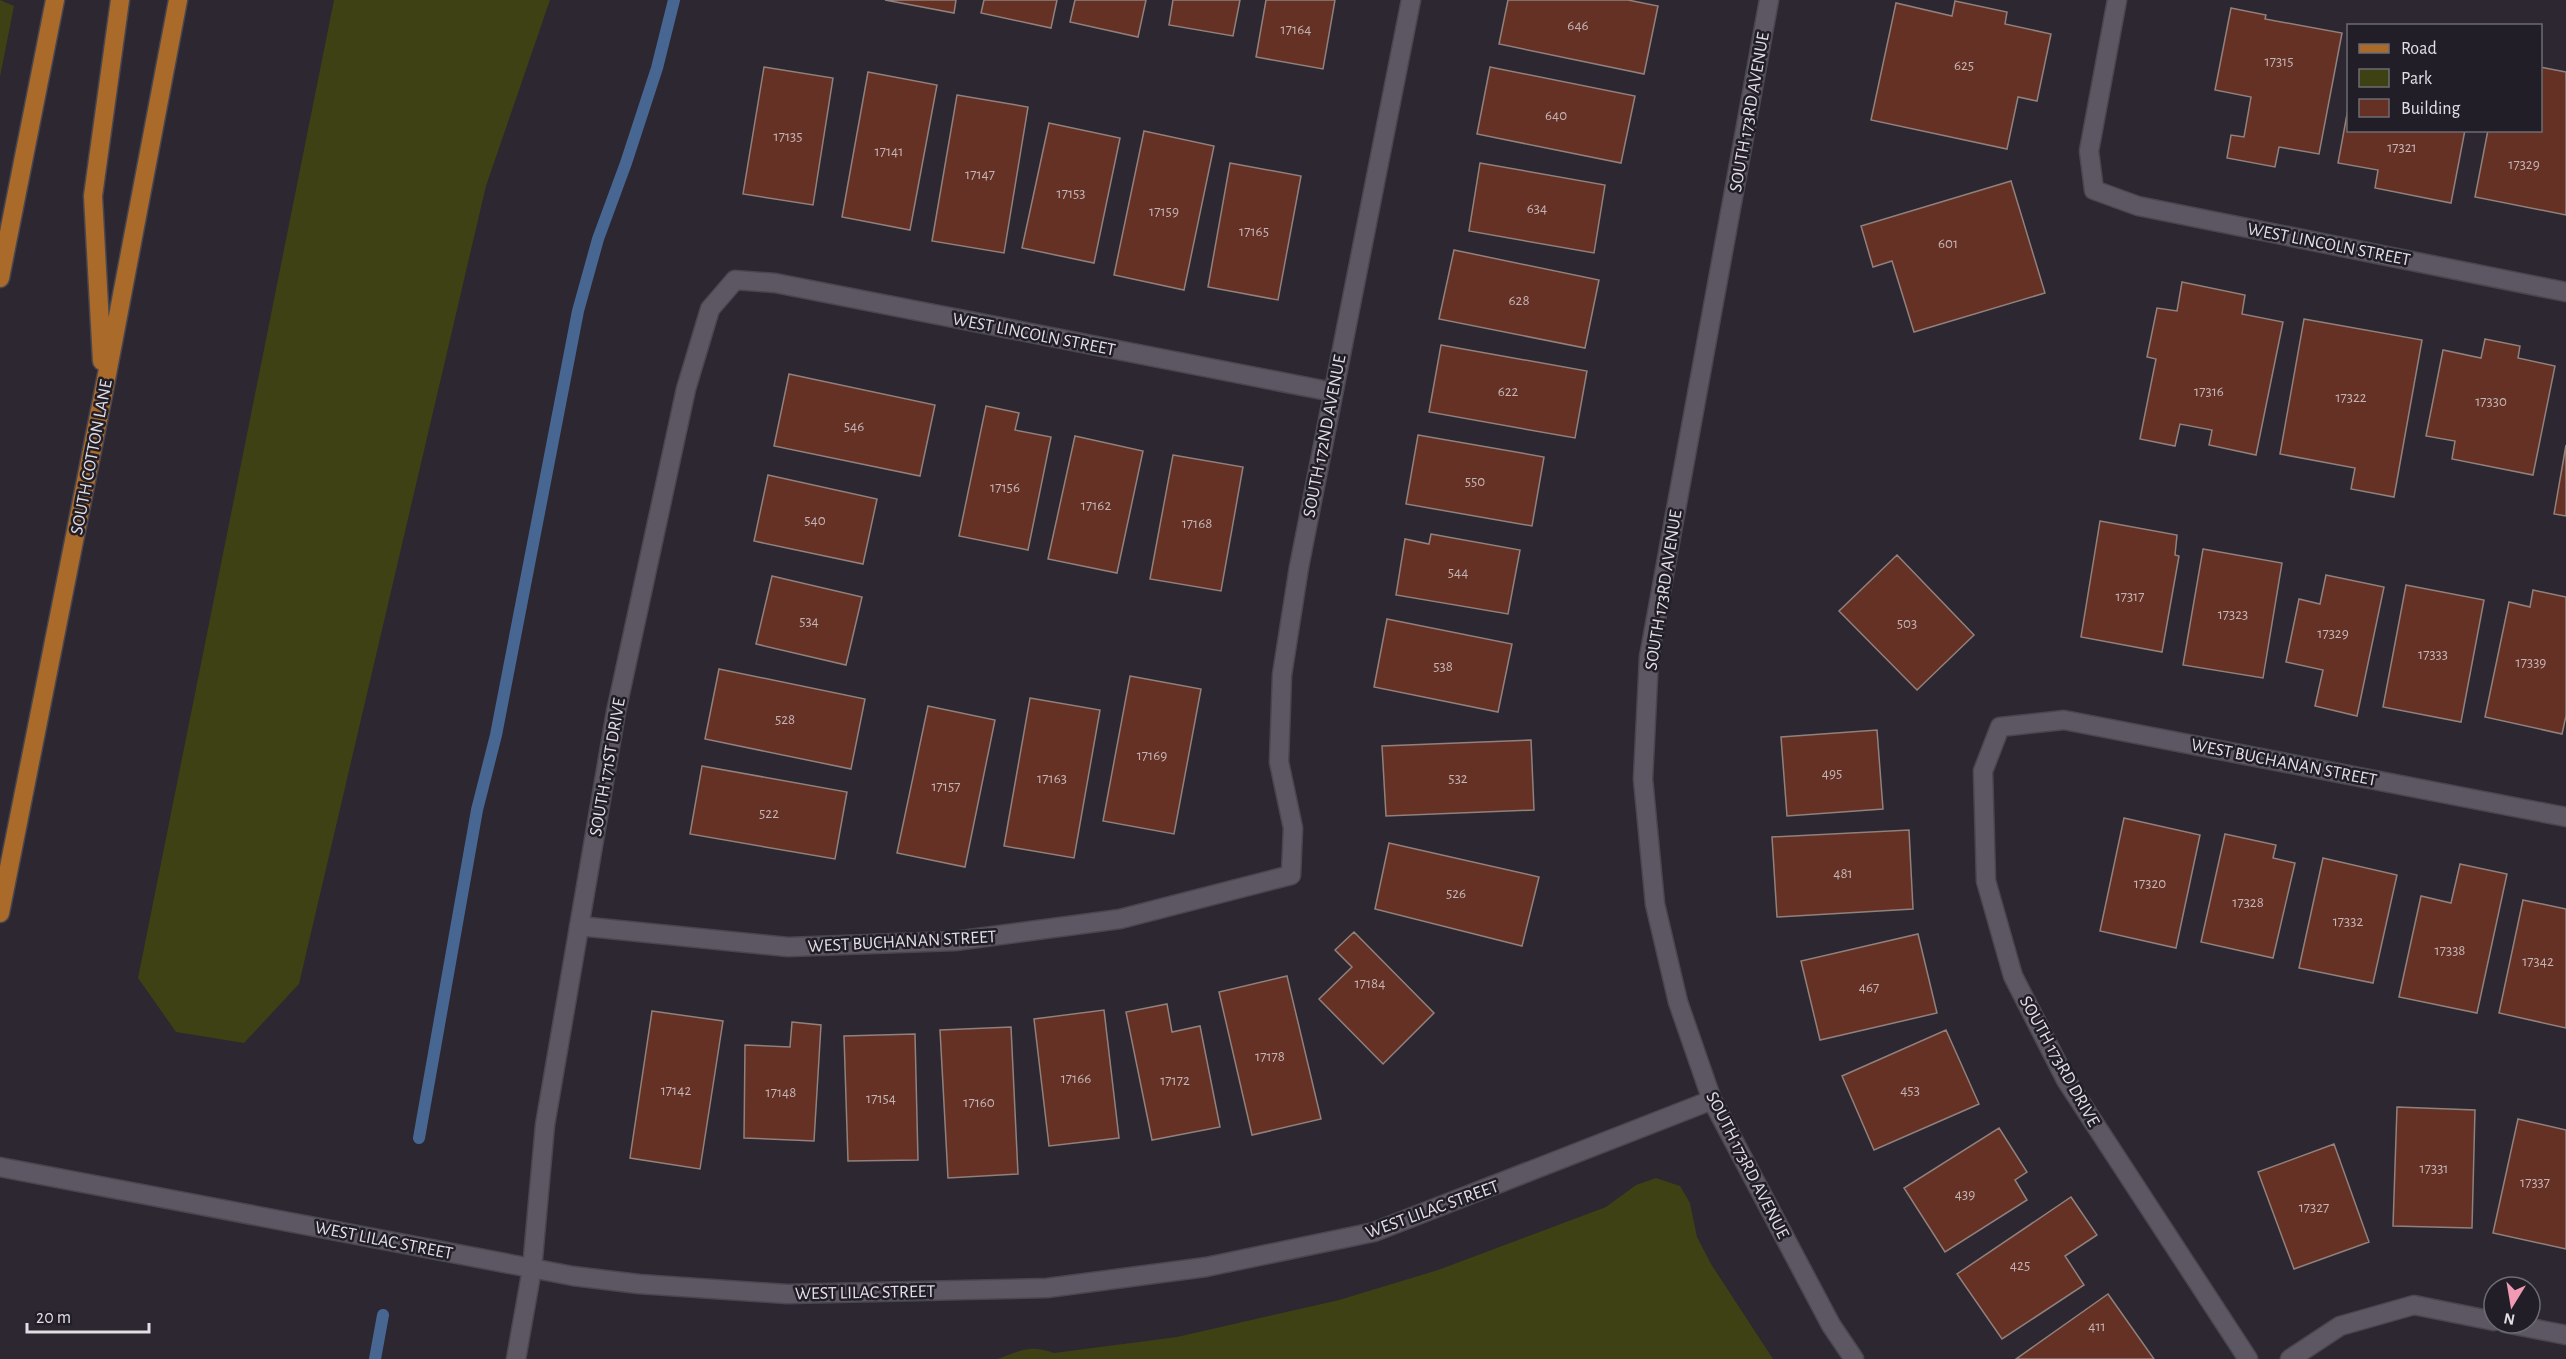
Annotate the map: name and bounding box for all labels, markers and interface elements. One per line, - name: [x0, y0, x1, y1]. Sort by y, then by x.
- house number: 646: [1567, 18, 1589, 33]
- house number: 17164: [1281, 22, 1311, 37]
- legend: [2347, 24, 2542, 132]
- street label: SOUTH 173RD AVENUE: [1727, 30, 1773, 194]
- text: Road: [2401, 40, 2437, 58]
- house number: 17315: [2264, 54, 2294, 69]
- house number: 625: [1954, 58, 1974, 73]
- text: Park: [2401, 70, 2433, 88]
- text: Building: [2401, 100, 2461, 118]
- house number: 640: [1545, 108, 1567, 123]
- house number: 17135: [773, 129, 803, 144]
- house number: 17321: [2387, 140, 2417, 155]
- house number: 17141: [875, 144, 903, 159]
- house number: 17329: [2508, 157, 2540, 172]
- house number: 17147: [965, 167, 995, 182]
- house number: 17153: [1056, 186, 1086, 201]
- house number: 634: [1527, 201, 1547, 216]
- house number: 17159: [1149, 204, 1179, 219]
- street label: WEST LINCOLN STREET: [2246, 220, 2412, 270]
- house number: 17165: [1239, 224, 1269, 239]
- house number: 601: [1938, 236, 1958, 251]
- house number: 628: [1509, 293, 1530, 308]
- street label: WEST LINCOLN STREET: [951, 310, 1117, 360]
- street label: SOUTH 172ND AVENUE: [1300, 353, 1350, 519]
- street label: SOUTH COTTON LANE: [68, 378, 116, 536]
- house number: 622: [1498, 384, 1519, 399]
- house number: 17316: [2194, 384, 2224, 399]
- house number: 17322: [2335, 390, 2367, 405]
- house number: 17330: [2475, 394, 2507, 409]
- house number: 546: [844, 419, 864, 434]
- house number: 550: [1465, 474, 1485, 489]
- house number: 17156: [990, 480, 1020, 495]
- house number: 17162: [1081, 498, 1111, 513]
- street label: SOUTH 173RD AVENUE: [1642, 508, 1686, 672]
- house number: 540: [804, 513, 826, 528]
- house number: 17168: [1182, 516, 1212, 531]
- house number: 544: [1448, 565, 1468, 580]
- house number: 17317: [2115, 589, 2145, 604]
- house number: 17323: [2218, 607, 2248, 622]
- house number: 534: [799, 614, 819, 629]
- house number: 503: [1897, 616, 1917, 631]
- house number: 17329: [2317, 626, 2349, 641]
- house number: 17333: [2418, 647, 2448, 662]
- house number: 17339: [2516, 655, 2546, 670]
- house number: 538: [1433, 659, 1453, 674]
- street label: SOUTH 171ST DRIVE: [587, 696, 629, 838]
- house number: 528: [775, 712, 795, 727]
- street label: WEST BUCHANAN STREET: [2189, 736, 2378, 790]
- house number: 17169: [1137, 748, 1167, 763]
- house number: 495: [1822, 766, 1842, 781]
- house number: 17163: [1037, 771, 1067, 786]
- house number: 532: [1448, 771, 1468, 786]
- house number: 17157: [931, 779, 961, 794]
- house number: 522: [759, 806, 779, 821]
- house number: 481: [1833, 866, 1853, 881]
- house number: 17320: [2134, 876, 2166, 891]
- house number: 526: [1446, 886, 1466, 901]
- house number: 17328: [2232, 895, 2264, 910]
- house number: 17332: [2333, 914, 2363, 929]
- street label: WEST BUCHANAN STREET: [807, 928, 997, 956]
- house number: 17338: [2435, 943, 2465, 958]
- house number: 17342: [2522, 954, 2554, 969]
- house number: 17184: [1355, 976, 1385, 991]
- house number: 467: [1859, 980, 1879, 995]
- street label: SOUTH 173RD DRIVE: [2016, 993, 2103, 1130]
- house number: 17178: [1255, 1049, 1285, 1064]
- house number: 17166: [1061, 1071, 1091, 1086]
- house number: 17172: [1160, 1073, 1190, 1088]
- house number: 17142: [661, 1083, 691, 1098]
- house number: 453: [1900, 1083, 1920, 1098]
- house number: 17148: [766, 1085, 796, 1100]
- street label: SOUTH 173RD AVENUE: [1702, 1089, 1792, 1242]
- house number: 17154: [866, 1091, 896, 1106]
- house number: 17160: [963, 1095, 995, 1110]
- house number: 17331: [2420, 1161, 2448, 1176]
- house number: 17337: [2520, 1175, 2550, 1190]
- street label: WEST LILAC STREET: [1363, 1177, 1501, 1242]
- house number: 439: [1955, 1187, 1975, 1202]
- house number: 17327: [2299, 1200, 2329, 1215]
- street label: WEST LILAC STREET: [313, 1219, 455, 1263]
- house number: 425: [2010, 1258, 2030, 1273]
- north arrow: [2482, 1275, 2542, 1335]
- street label: WEST LILAC STREET: [795, 1283, 935, 1303]
- scale bar: [27, 1296, 148, 1334]
- text: 20 m: [36, 1309, 71, 1327]
- text: N: [2502, 1310, 2516, 1328]
- house number: 411: [2088, 1319, 2106, 1334]

